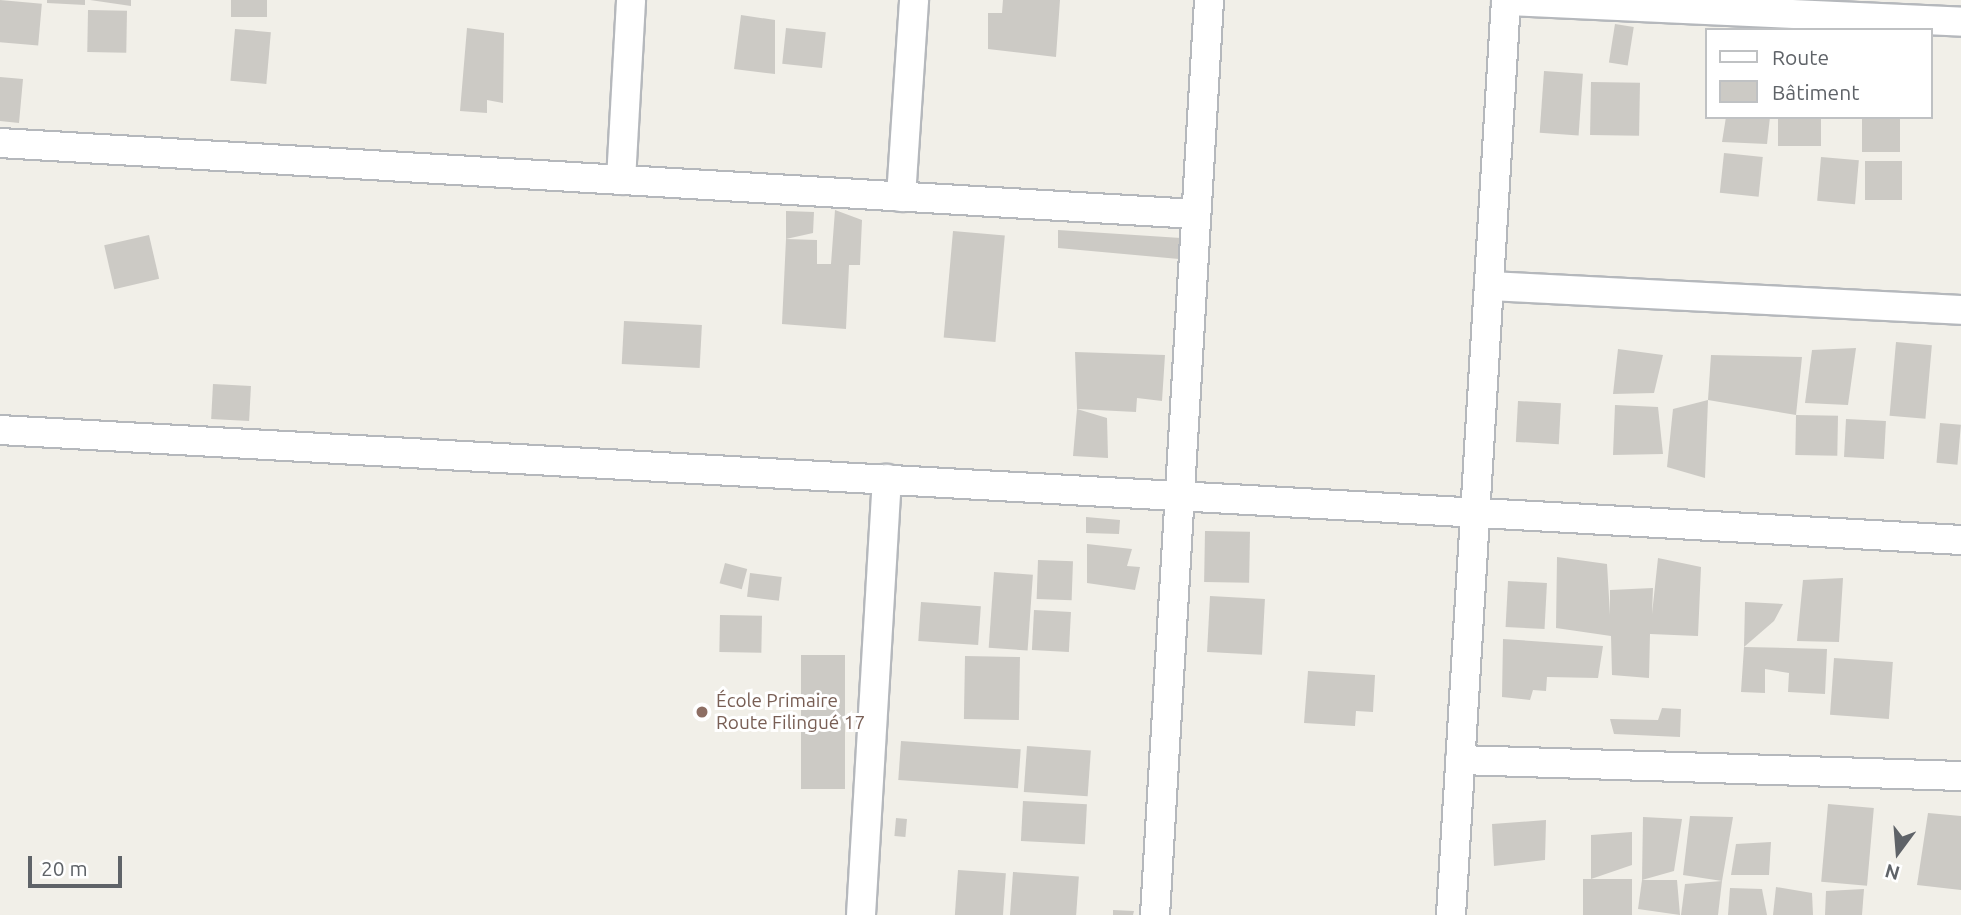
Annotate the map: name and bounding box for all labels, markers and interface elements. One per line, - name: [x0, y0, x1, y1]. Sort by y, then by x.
- legend: [1706, 28, 1933, 119]
- text: Route: [1772, 45, 1829, 69]
- text: Bâtiment: [1772, 80, 1859, 104]
- place label: École Primaire Route Filingué 17: [716, 690, 865, 734]
- marker: École Primaire Route Filingué 17: [694, 704, 710, 720]
- north arrow: [1863, 817, 1933, 887]
- scale bar: [32, 842, 126, 886]
- text: 20 m: [41, 856, 88, 880]
- text: N: [1882, 860, 1902, 885]

